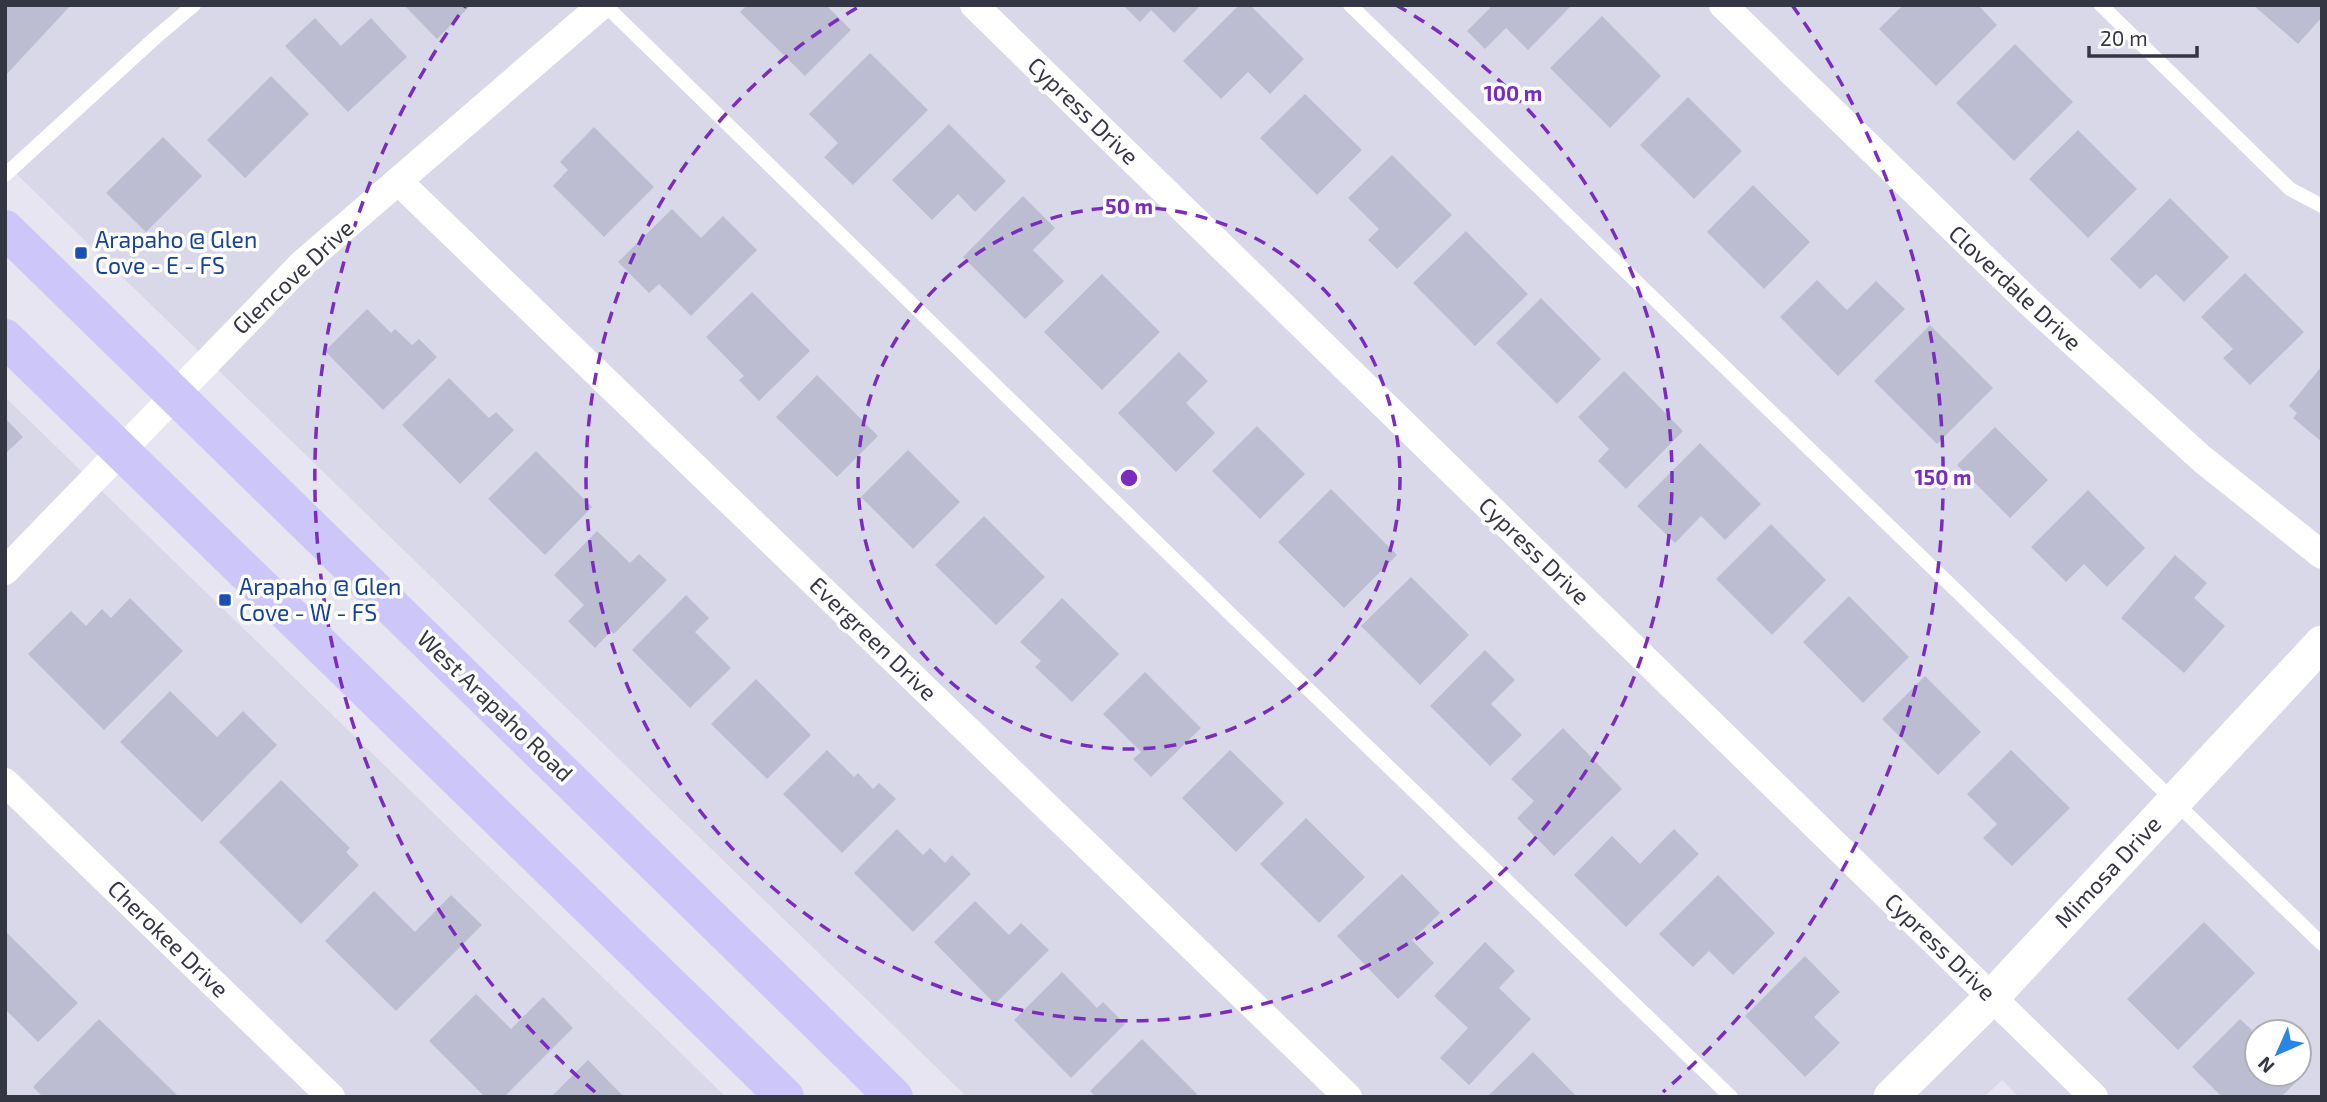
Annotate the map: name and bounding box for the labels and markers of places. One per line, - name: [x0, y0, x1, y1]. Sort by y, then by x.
- place label: Arapaho @ Glen Cove - E - FS: [95, 225, 257, 279]
- marker: Arapaho @ Glen Cove - E - FS: [73, 245, 89, 261]
- centre of rings: [1117, 466, 1141, 490]
- place label: Arapaho @ Glen Cove - W - FS: [239, 572, 401, 626]
- marker: Arapaho @ Glen Cove - W - FS: [217, 592, 233, 608]

